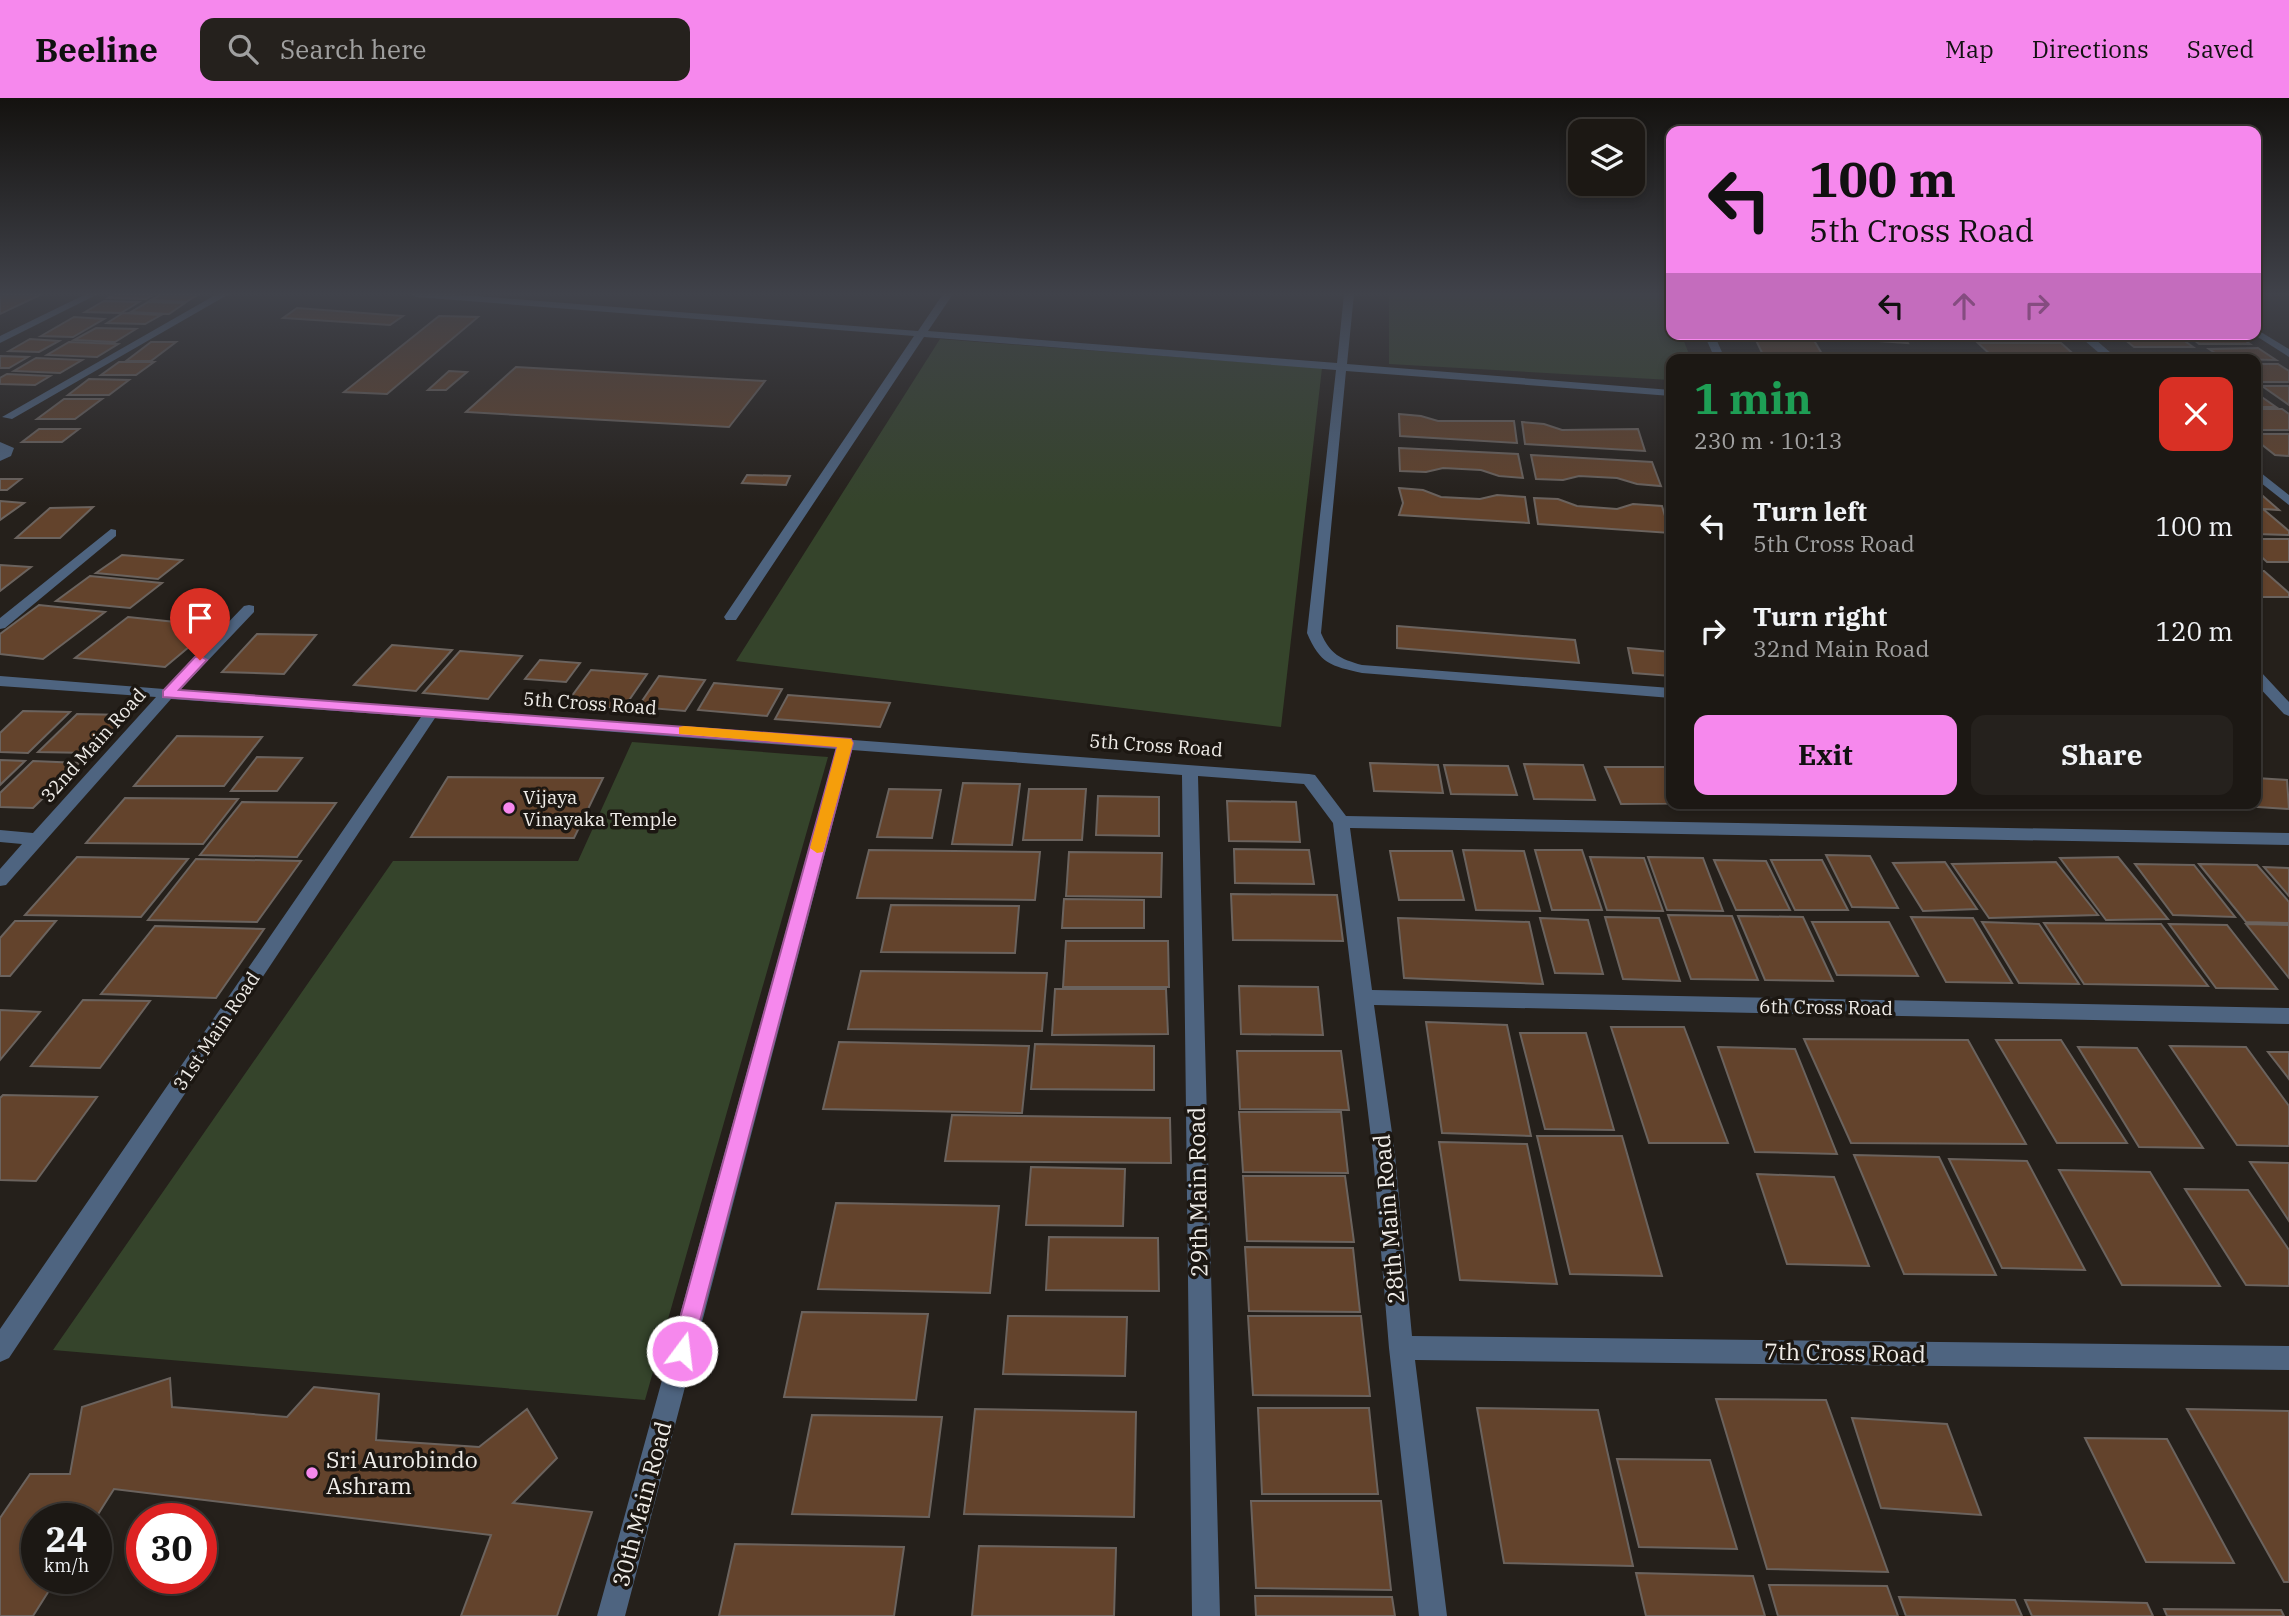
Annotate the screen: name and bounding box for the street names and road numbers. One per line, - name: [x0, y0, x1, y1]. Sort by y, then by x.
- street label: 32nd Main Road: [35, 683, 151, 807]
- street label: 5th Cross Road: [522, 686, 658, 720]
- street label: 5th Cross Road: [1088, 728, 1224, 762]
- street label: 31st Main Road: [168, 967, 264, 1095]
- street label: 6th Cross Road: [1759, 994, 1893, 1020]
- street label: 29th Main Road: [1181, 1107, 1213, 1277]
- street label: 28th Main Road: [1366, 1133, 1410, 1305]
- street label: 7th Cross Road: [1764, 1336, 1926, 1368]
- street label: 30th Main Road: [605, 1418, 678, 1590]

